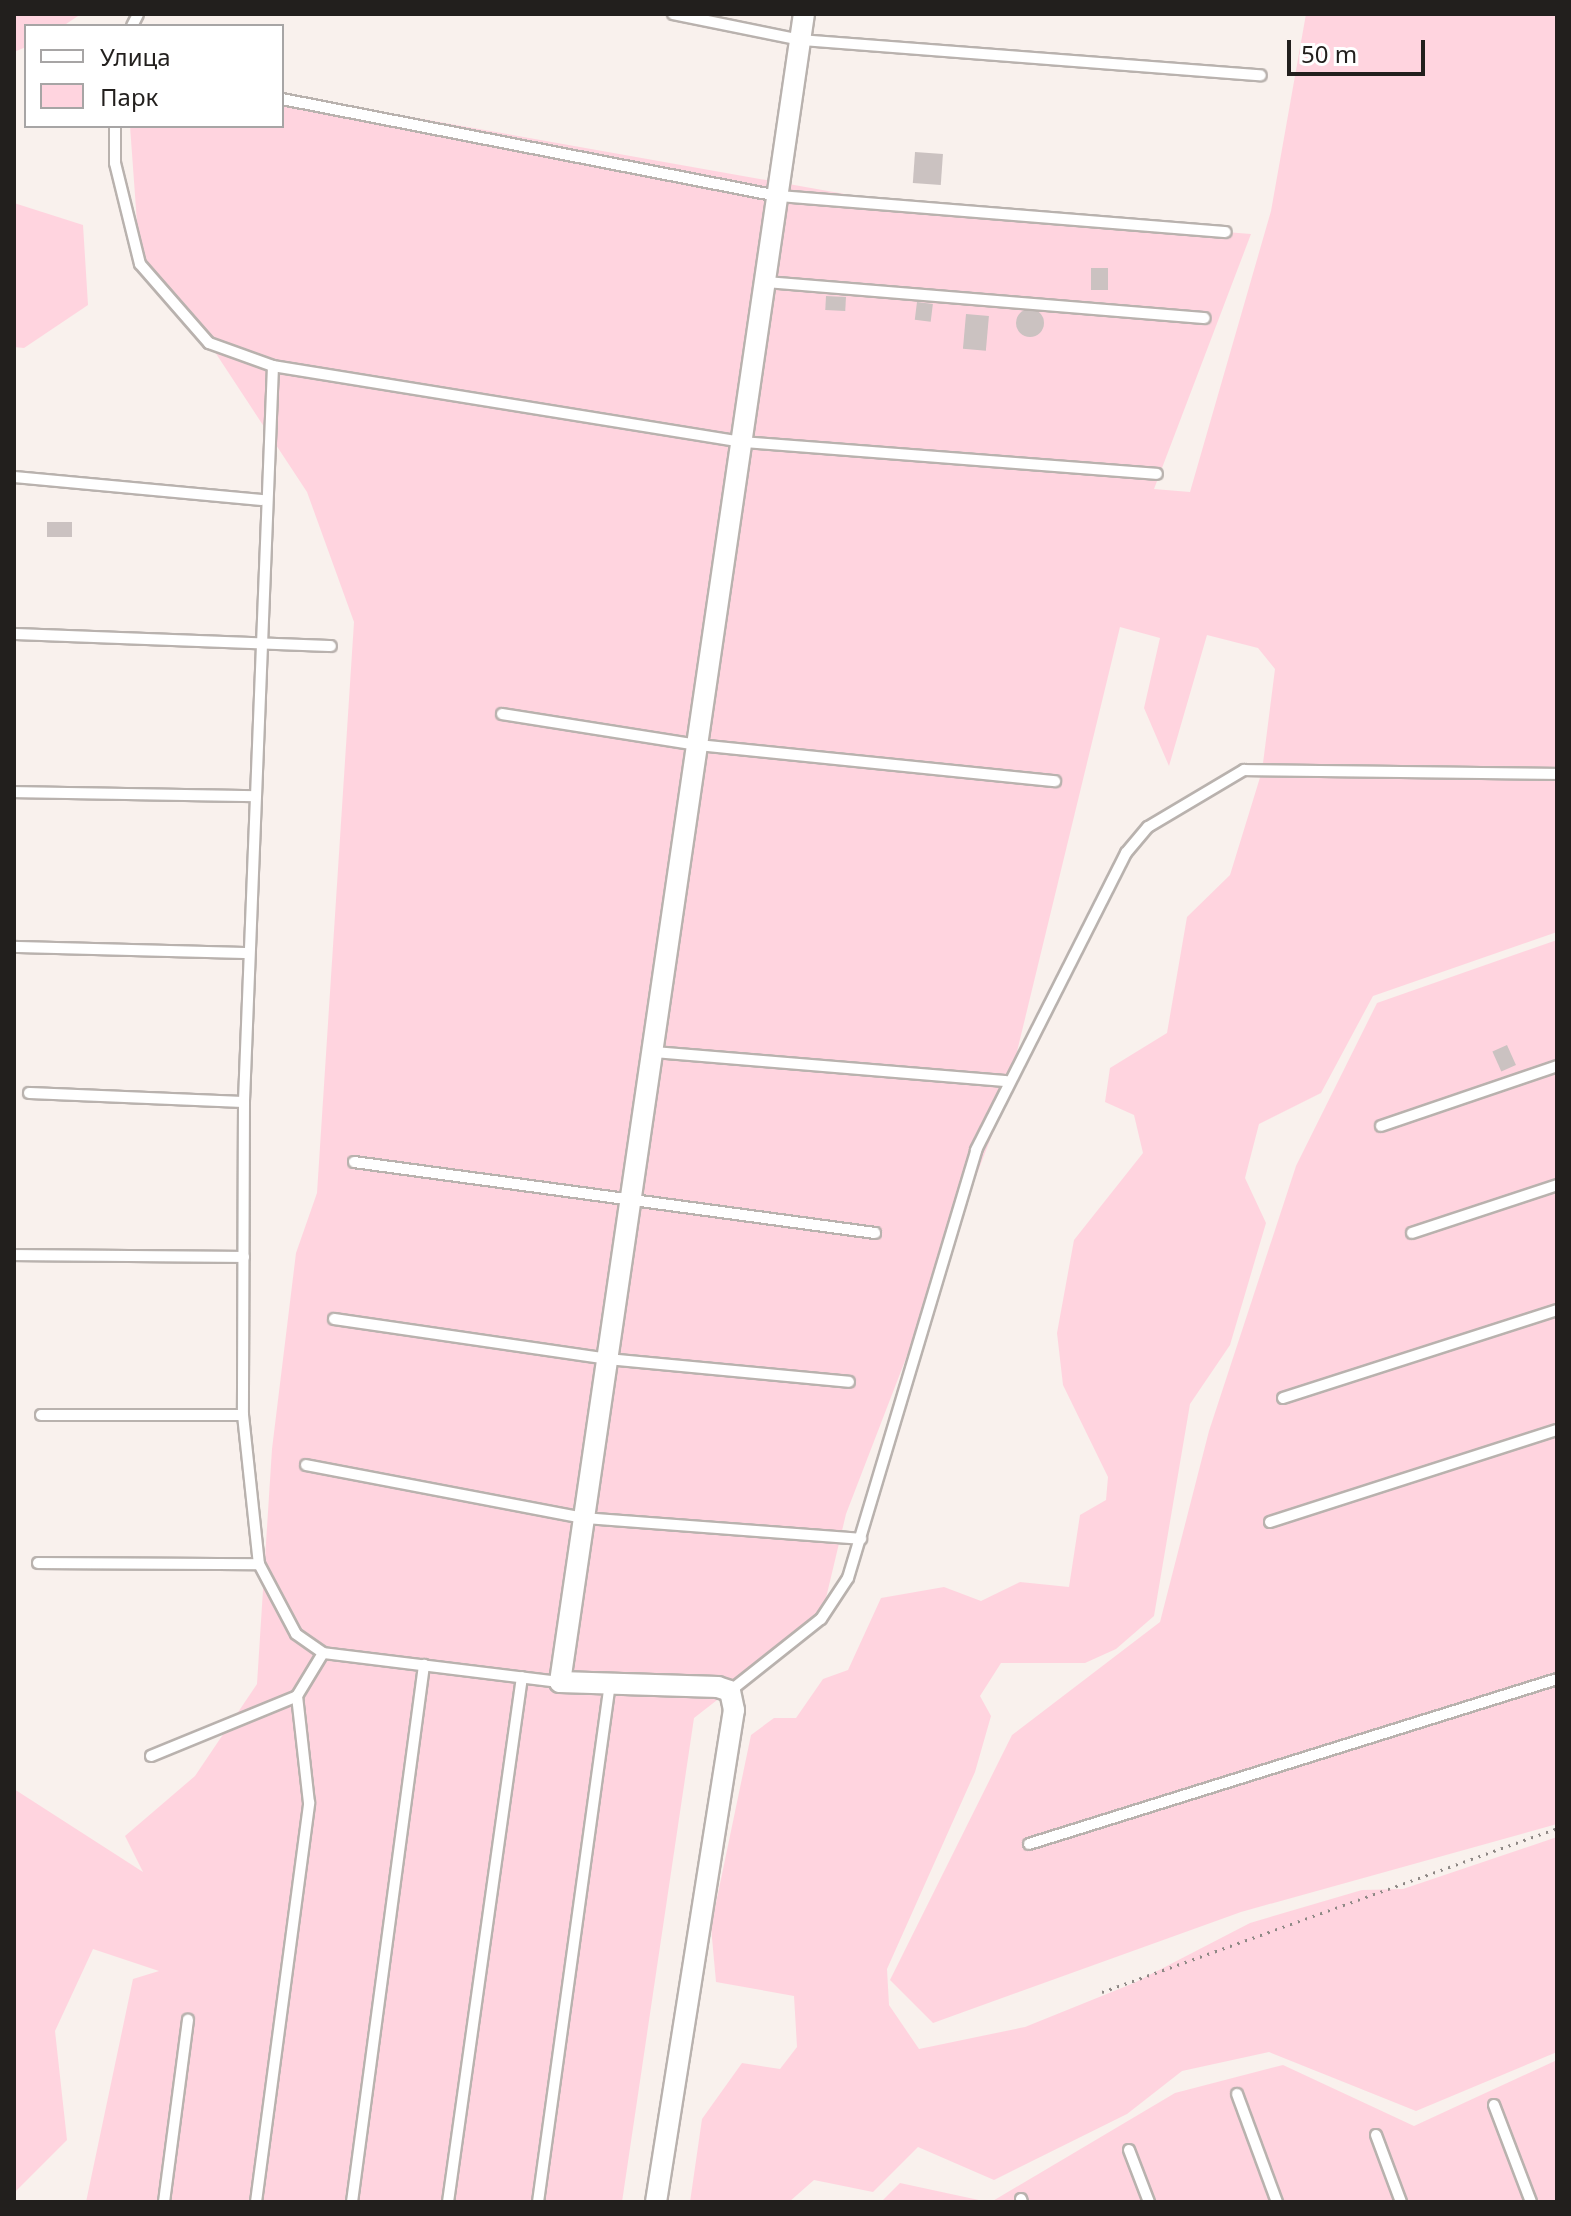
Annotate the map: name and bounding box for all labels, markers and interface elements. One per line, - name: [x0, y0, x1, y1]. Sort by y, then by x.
- legend: [24, 24, 284, 128]
- scale bar: [1291, 24, 1429, 74]
- text: 50 m: [1301, 37, 1357, 70]
- text: Улица: [100, 40, 171, 73]
- text: Парк: [100, 80, 158, 113]

